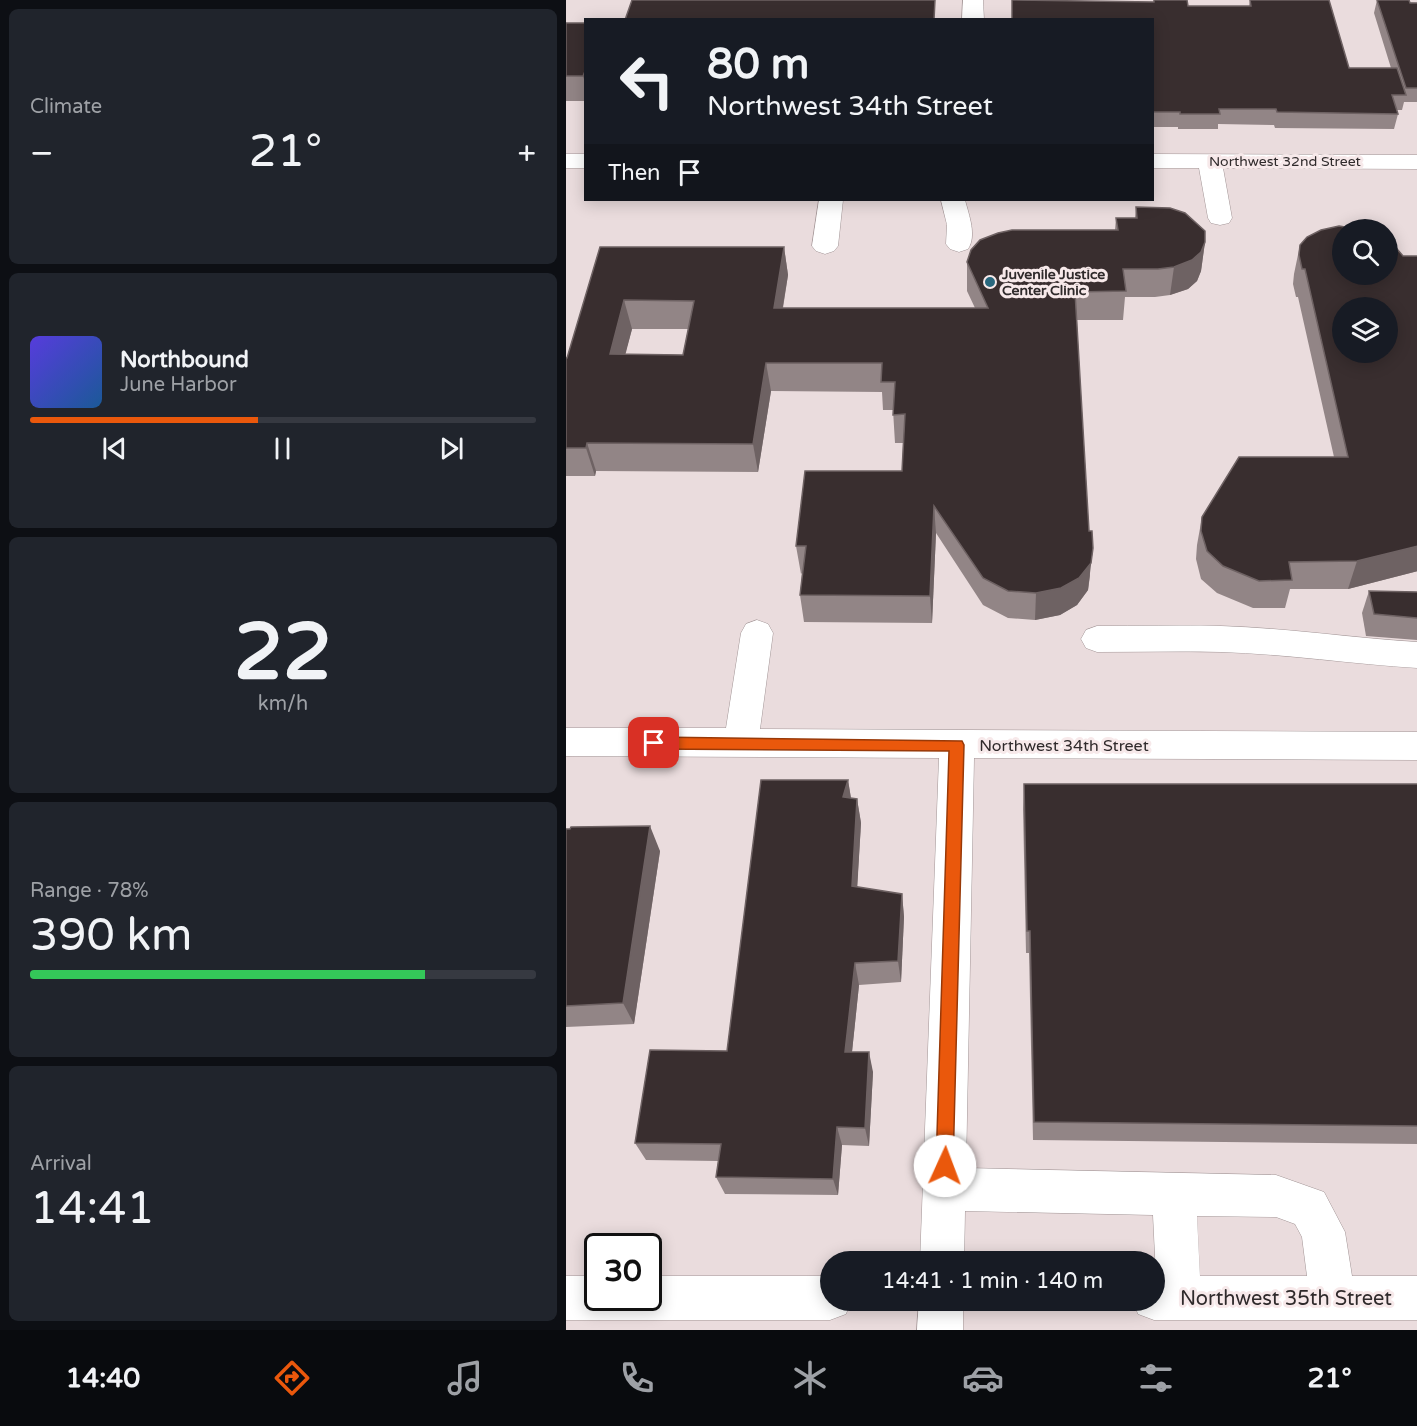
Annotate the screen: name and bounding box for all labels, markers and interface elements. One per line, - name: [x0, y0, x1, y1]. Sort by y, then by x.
- text: 80 m: [707, 39, 809, 90]
- icon: left: [608, 42, 686, 120]
- text: Northwest 34th Street: [707, 90, 993, 123]
- text: Climate: [30, 95, 102, 119]
- text: 21°: [249, 125, 322, 179]
- text: −: [30, 134, 54, 173]
- text: +: [517, 134, 536, 173]
- street label: Northwest 32nd Street: [1209, 153, 1362, 170]
- icon: arrive: [673, 156, 706, 189]
- text: Then: [608, 160, 661, 186]
- map controls: [1332, 219, 1398, 363]
- button: search: [1332, 219, 1398, 285]
- place label: Juvenile Justice Center Clinic: [1001, 266, 1105, 299]
- marker: Juvenile Justice Center Clinic: [983, 275, 997, 289]
- button: layers: [1332, 297, 1398, 363]
- text: Northbound: [120, 347, 249, 373]
- text: June Harbor: [120, 373, 237, 397]
- icon: previous: [98, 432, 131, 465]
- icon: pause: [266, 432, 299, 465]
- icon: next: [435, 432, 468, 465]
- text: 22: [234, 606, 332, 700]
- text: km/h: [258, 692, 308, 716]
- pin: [628, 717, 679, 768]
- icon: arrive: [637, 726, 670, 759]
- street label: Northwest 34th Street: [979, 736, 1149, 756]
- text: Range · 78%: [30, 879, 149, 903]
- text: 390 km: [30, 909, 192, 963]
- position arrow: [913, 1134, 977, 1198]
- text: Arrival: [30, 1152, 92, 1176]
- text: 14:41: [30, 1182, 155, 1236]
- speed limit sign: 30: [584, 1233, 662, 1311]
- text: 14:41 · 1 min · 140 m: [882, 1268, 1103, 1294]
- street label: Northwest 35th Street: [1180, 1287, 1392, 1311]
- icon: directions: [271, 1357, 313, 1399]
- icon: music: [444, 1357, 486, 1399]
- icon: phone: [616, 1357, 658, 1399]
- icon: climate: [789, 1357, 831, 1399]
- icon: car: [962, 1357, 1004, 1399]
- icon: filters: [1135, 1357, 1177, 1399]
- text: 14:40: [65, 1362, 140, 1395]
- text: 21°: [1307, 1362, 1352, 1395]

